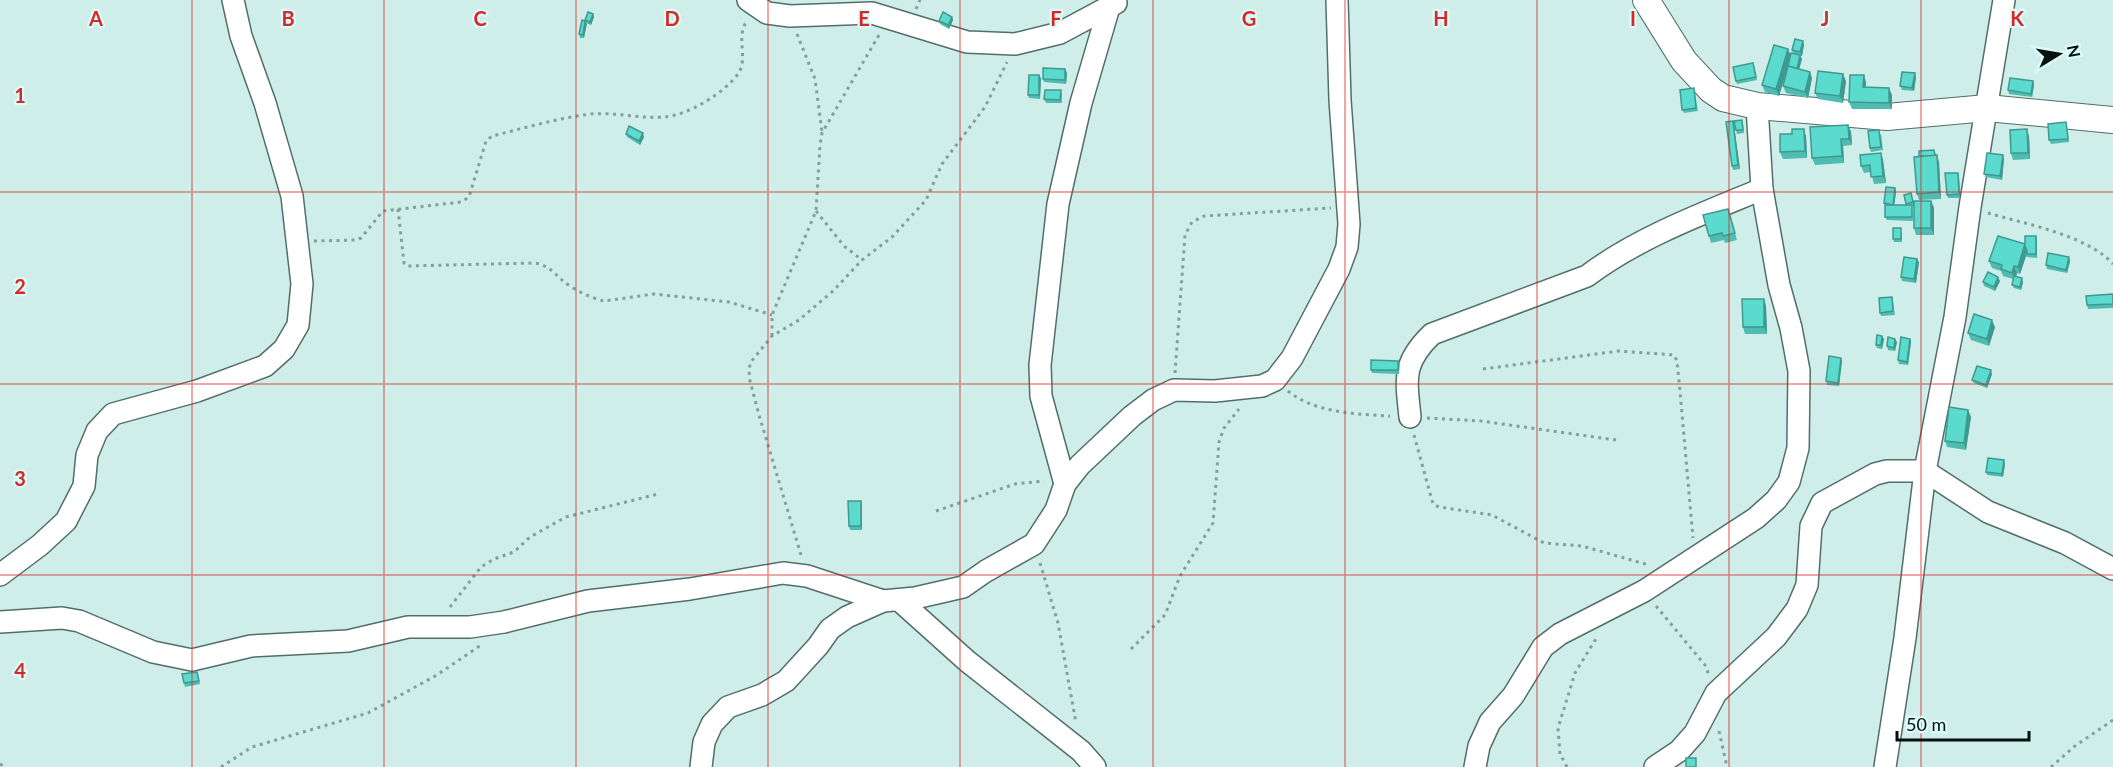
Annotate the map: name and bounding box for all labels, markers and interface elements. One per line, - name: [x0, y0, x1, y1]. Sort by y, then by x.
- text: A: [88, 6, 103, 30]
- text: B: [281, 6, 295, 30]
- text: C: [473, 6, 487, 30]
- text: D: [664, 6, 680, 30]
- text: E: [858, 6, 870, 30]
- text: F: [1050, 6, 1062, 30]
- text: G: [1242, 6, 1256, 30]
- text: H: [1433, 6, 1449, 30]
- text: I: [1630, 6, 1636, 30]
- text: J: [1821, 6, 1829, 30]
- text: K: [2010, 6, 2024, 30]
- north arrow: [2029, 24, 2089, 84]
- text: N: [2064, 43, 2085, 59]
- text: 1: [14, 83, 26, 107]
- text: 2: [14, 274, 26, 298]
- text: 3: [14, 466, 26, 490]
- text: 4: [14, 658, 26, 682]
- scale bar: [1897, 704, 2029, 742]
- text: 50 m: [1906, 713, 1946, 735]

